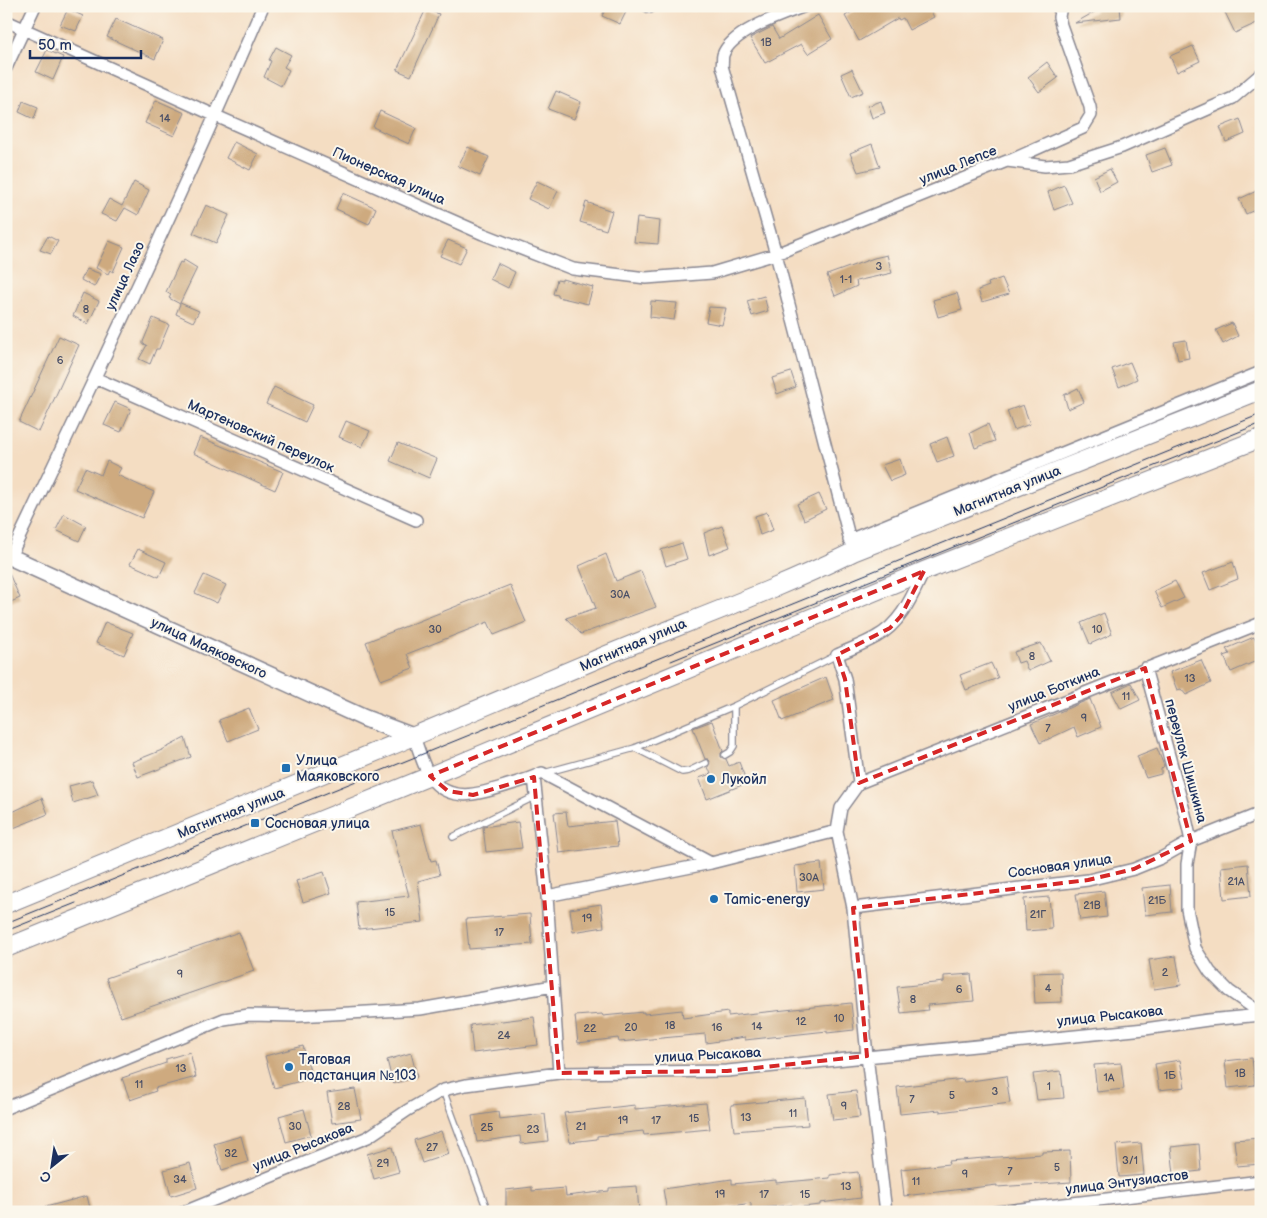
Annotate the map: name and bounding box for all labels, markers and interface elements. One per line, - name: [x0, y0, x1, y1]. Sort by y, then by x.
- scale bar: [30, 28, 141, 60]
- text: 50 m: [38, 36, 72, 55]
- house number: 1В: [760, 36, 772, 49]
- house number: 14: [160, 112, 171, 125]
- street label: улица Лепсе: [917, 142, 999, 188]
- street label: Пионерская улица: [330, 143, 449, 209]
- street label: улица Лазо: [102, 239, 148, 313]
- house number: 3: [876, 260, 883, 273]
- house number: 1-1: [840, 273, 852, 286]
- house number: 8: [83, 303, 89, 316]
- house number: 6: [57, 354, 64, 367]
- street label: Мартеновский переулок: [185, 396, 338, 476]
- street label: Магнитная улица: [951, 461, 1064, 520]
- house number: 30А: [610, 588, 630, 601]
- street label: улица Маяковского: [148, 614, 270, 682]
- street label: Магнитная улица: [577, 615, 690, 675]
- house number: 30: [428, 623, 442, 636]
- house number: 10: [1092, 623, 1103, 636]
- house number: 8: [1029, 650, 1035, 663]
- street label: улица Боткина: [1006, 663, 1103, 715]
- house number: 13: [1184, 672, 1196, 685]
- house number: 11: [1122, 690, 1130, 703]
- street label: переулок Шишкина: [1161, 697, 1211, 826]
- house number: 9: [1081, 712, 1087, 725]
- house number: 7: [1045, 722, 1051, 735]
- place label: Улица Маяковского: [296, 752, 379, 785]
- marker: Улица Маяковского: [280, 762, 292, 774]
- place label: Лукойл: [720, 771, 767, 788]
- marker: Лукойл: [705, 773, 717, 785]
- street label: Магнитная улица: [175, 783, 288, 842]
- place label: Сосновая улица: [265, 815, 371, 832]
- marker: Сосновая улица: [249, 817, 261, 829]
- street label: Сосновая улица: [1007, 850, 1114, 882]
- house number: 30А: [799, 871, 819, 884]
- house number: 21А: [1227, 875, 1245, 888]
- place label: Tamic-energy: [724, 891, 811, 908]
- marker: Tamic-energy: [708, 893, 720, 905]
- house number: 21Б: [1148, 894, 1166, 907]
- house number: 21В: [1083, 899, 1101, 912]
- house number: 15: [385, 906, 395, 919]
- house number: 21Г: [1030, 908, 1046, 921]
- house number: 19: [582, 912, 592, 925]
- house number: 17: [494, 926, 504, 939]
- house number: 2: [1162, 966, 1169, 979]
- house number: 9: [177, 968, 183, 981]
- house number: 4: [1045, 982, 1052, 995]
- house number: 6: [956, 983, 963, 996]
- house number: 8: [910, 993, 916, 1006]
- street label: улица Рысакова: [1056, 1002, 1165, 1030]
- house number: 10: [834, 1012, 845, 1025]
- house number: 12: [796, 1015, 807, 1028]
- house number: 18: [665, 1019, 675, 1032]
- house number: 14: [752, 1020, 763, 1033]
- house number: 20: [625, 1021, 638, 1034]
- house number: 16: [712, 1021, 723, 1034]
- house number: 22: [584, 1022, 597, 1035]
- house number: 24: [497, 1029, 511, 1042]
- street label: улица Рысакова: [654, 1044, 762, 1066]
- place label: Тяговая подстанция №103: [299, 1051, 417, 1084]
- marker: Тяговая подстанция №103: [283, 1061, 295, 1073]
- house number: 13: [175, 1062, 187, 1075]
- house number: 1В: [1234, 1067, 1246, 1080]
- house number: 1Б: [1164, 1069, 1176, 1082]
- house number: 1А: [1104, 1071, 1115, 1084]
- house number: 11: [135, 1078, 143, 1091]
- house number: 1: [1047, 1080, 1051, 1093]
- house number: 3: [992, 1085, 999, 1098]
- house number: 5: [949, 1089, 955, 1102]
- house number: 7: [909, 1093, 915, 1106]
- house number: 28: [338, 1100, 350, 1113]
- house number: 9: [841, 1100, 847, 1113]
- house number: 11: [789, 1107, 797, 1120]
- house number: 13: [740, 1111, 752, 1124]
- house number: 15: [689, 1112, 699, 1125]
- house number: 19: [618, 1114, 628, 1127]
- house number: 17: [651, 1114, 661, 1127]
- street label: улица Рысакова: [250, 1119, 356, 1175]
- house number: 30: [288, 1120, 302, 1133]
- house number: 21: [576, 1120, 586, 1133]
- house number: 25: [481, 1121, 493, 1134]
- house number: 23: [526, 1123, 540, 1136]
- north arrow: [28, 1140, 78, 1190]
- house number: 27: [426, 1141, 439, 1154]
- house number: 32: [224, 1147, 238, 1160]
- house number: 3/1: [1122, 1154, 1138, 1167]
- house number: 29: [377, 1157, 389, 1170]
- house number: 5: [1054, 1161, 1060, 1174]
- house number: 7: [1007, 1165, 1013, 1178]
- street label: улица Энтузиастов: [1065, 1166, 1190, 1198]
- text: С: [37, 1167, 54, 1187]
- house number: 9: [962, 1168, 968, 1181]
- house number: 34: [173, 1173, 187, 1186]
- house number: 11: [912, 1175, 920, 1188]
- house number: 13: [840, 1180, 852, 1193]
- house number: 19: [715, 1188, 725, 1201]
- house number: 17: [759, 1188, 769, 1201]
- house number: 15: [800, 1188, 810, 1201]

